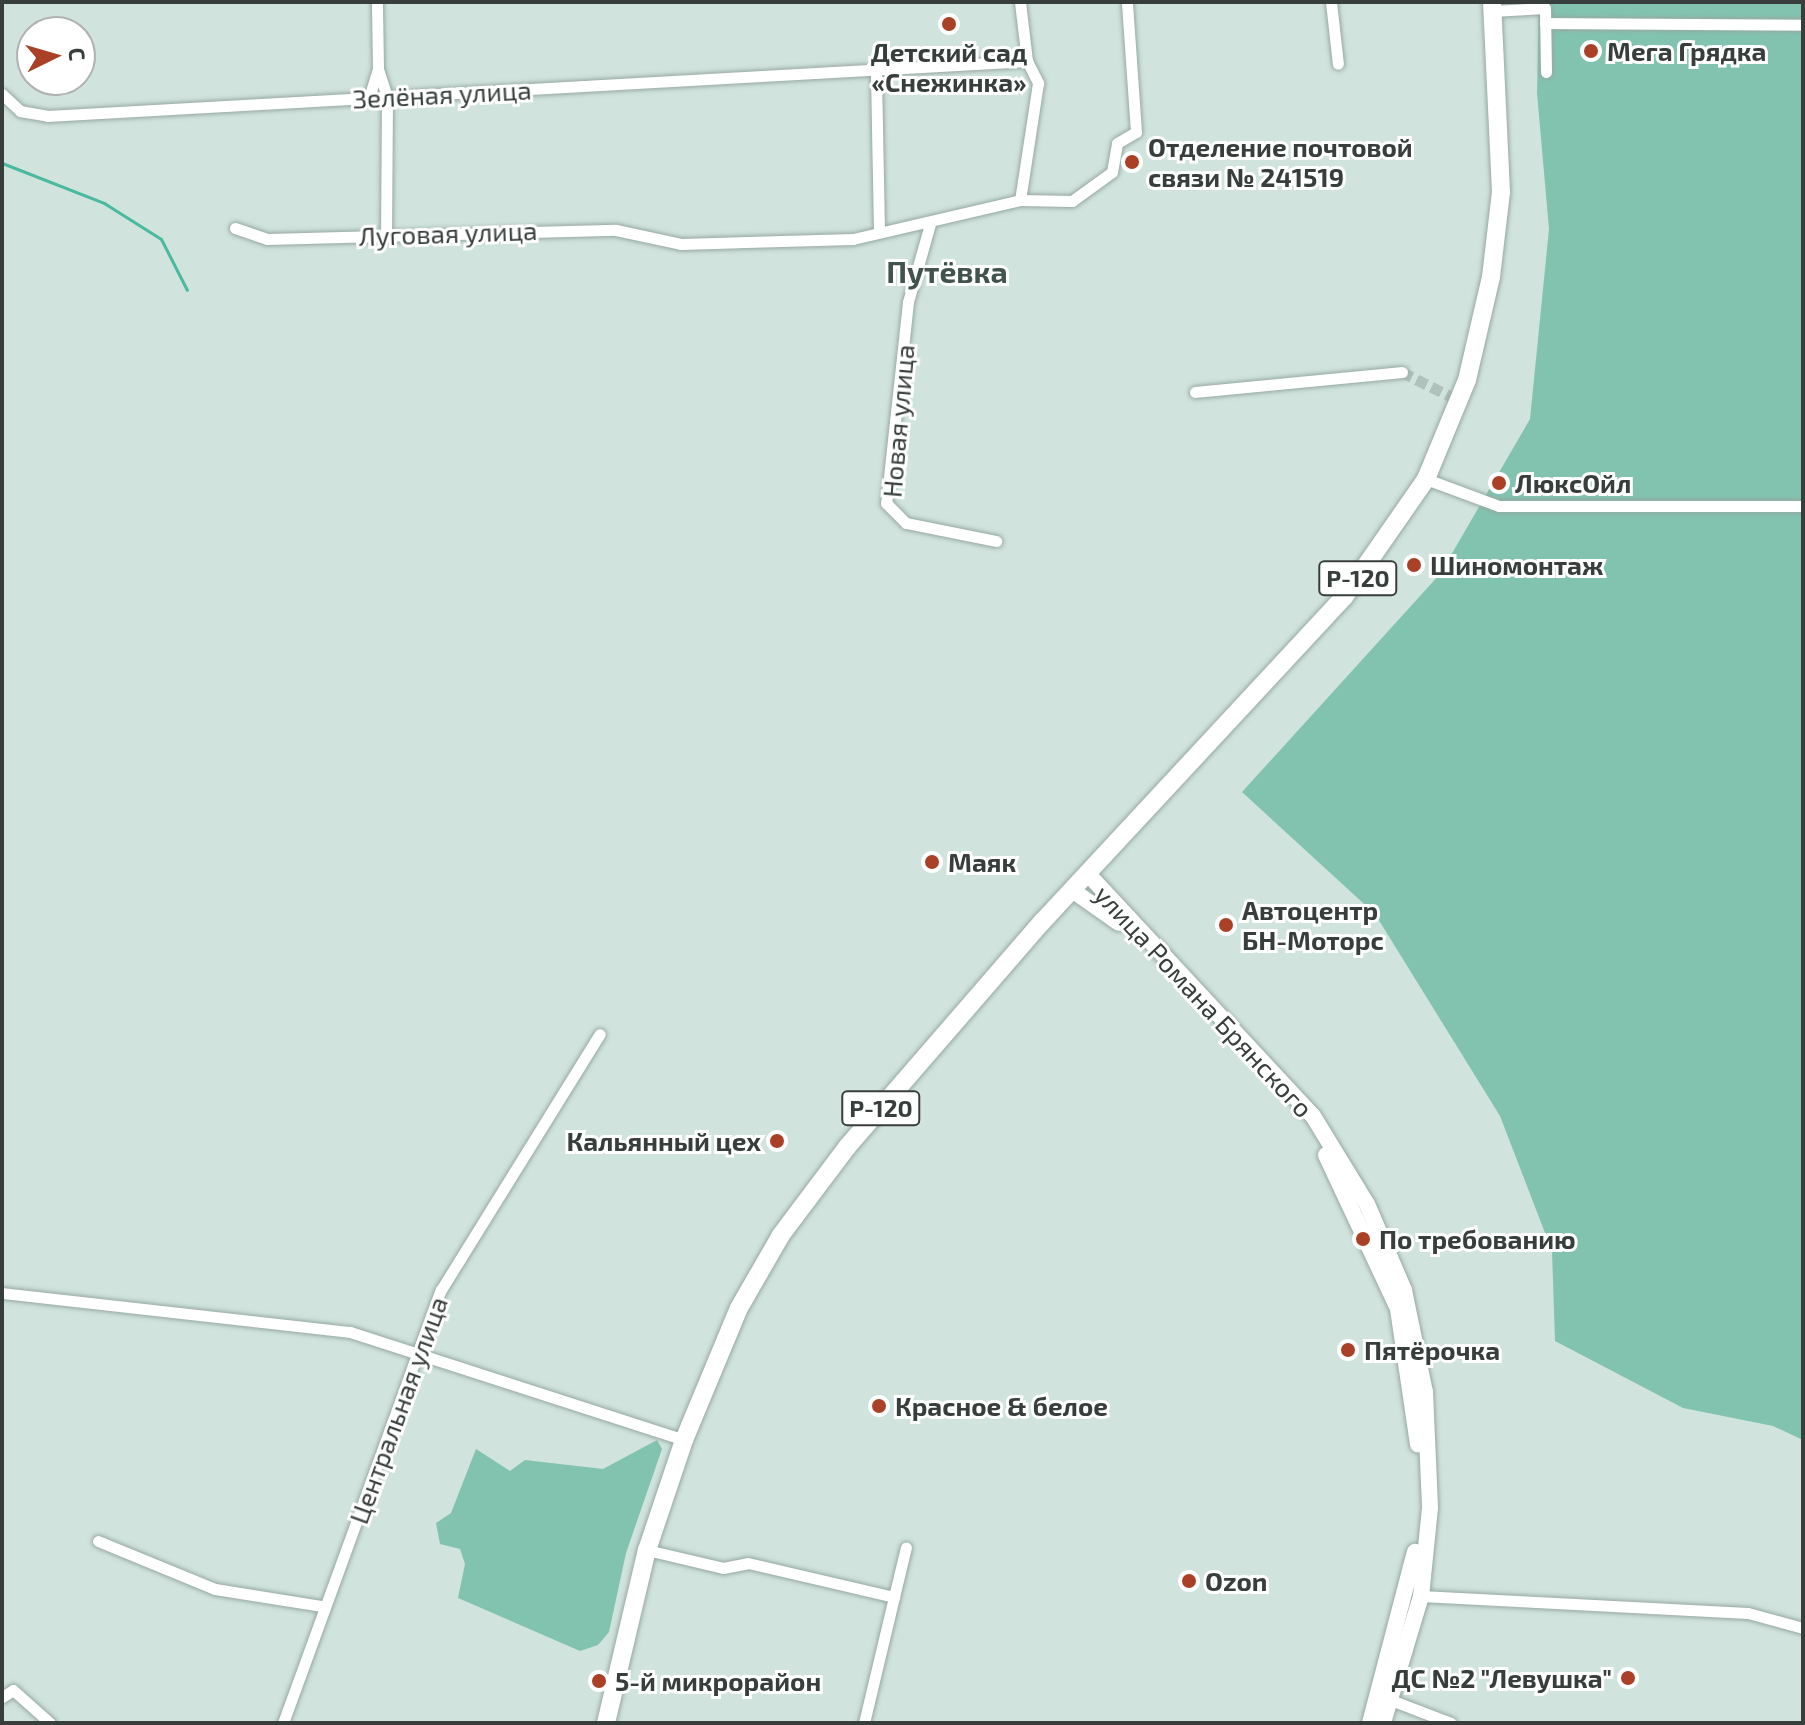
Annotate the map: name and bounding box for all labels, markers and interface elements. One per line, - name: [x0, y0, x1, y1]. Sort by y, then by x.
- marker: Детский сад «Снежинка»: [940, 15, 958, 33]
- north arrow: [16, 16, 96, 96]
- place label: Мега Грядка: [1607, 35, 1766, 67]
- place label: Детский сад «Снежинка»: [871, 36, 1027, 98]
- marker: Мега Грядка: [1582, 42, 1600, 60]
- text: С: [64, 47, 91, 62]
- street label: Зелёная улица: [352, 74, 532, 114]
- place label: Отделение почтовой связи № 241519: [1148, 131, 1413, 192]
- marker: Отделение почтовой связи № 241519: [1123, 153, 1141, 171]
- street label: Луговая улица: [358, 214, 538, 252]
- district label: Путёвка: [886, 253, 1008, 289]
- street label: Новая улица: [876, 343, 920, 499]
- place label: ЛюксОйл: [1515, 467, 1631, 499]
- marker: ЛюксОйл: [1490, 474, 1508, 492]
- place label: Шиномонтаж: [1430, 549, 1603, 581]
- marker: Шиномонтаж: [1405, 556, 1423, 574]
- road number: Р-120: [1318, 558, 1398, 598]
- place label: Маяк: [948, 846, 1016, 878]
- marker: Маяк: [923, 853, 941, 871]
- street label: улица Романа Брянского: [1088, 879, 1320, 1123]
- place label: Автоцентр БН-Моторс: [1242, 894, 1384, 956]
- marker: Автоцентр БН-Моторс: [1217, 916, 1235, 934]
- road number: Р-120: [841, 1088, 921, 1128]
- place label: Кальянный цех: [567, 1125, 761, 1157]
- marker: Кальянный цех: [768, 1132, 786, 1150]
- place label: По требованию: [1379, 1223, 1576, 1255]
- marker: По требованию: [1354, 1230, 1372, 1248]
- street label: Центральная улица: [342, 1292, 454, 1528]
- place label: Пятёрочка: [1364, 1334, 1500, 1366]
- marker: Пятёрочка: [1339, 1341, 1357, 1359]
- place label: Красное & белое: [895, 1390, 1108, 1422]
- marker: Красное & белое: [870, 1397, 888, 1415]
- place label: Ozon: [1205, 1565, 1267, 1597]
- marker: Ozon: [1180, 1572, 1198, 1590]
- place label: ДС №2 "Левушка": [1391, 1662, 1612, 1694]
- place label: 5-й микрорайон: [615, 1665, 821, 1697]
- marker: ДС №2 "Левушка": [1619, 1669, 1637, 1687]
- marker: 5-й микрорайон: [590, 1672, 608, 1690]

